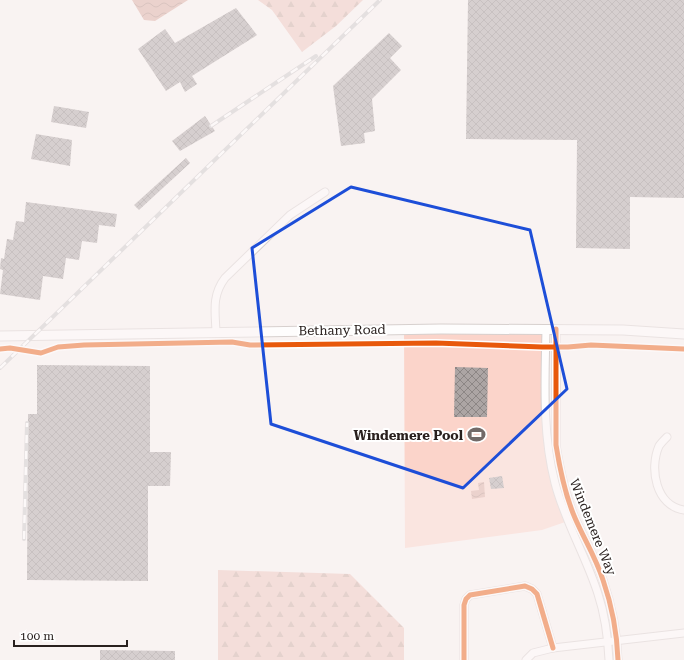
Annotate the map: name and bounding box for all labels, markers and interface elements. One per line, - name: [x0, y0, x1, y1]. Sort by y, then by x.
- street label: Bethany Road: [298, 322, 386, 338]
- sports icon: Windemere Pool: [466, 425, 486, 445]
- place label: Windemere Pool: [354, 428, 464, 443]
- street label: Windemere Way: [567, 477, 619, 578]
- scale bar: [14, 622, 127, 648]
- text: 100 m: [20, 629, 54, 643]

